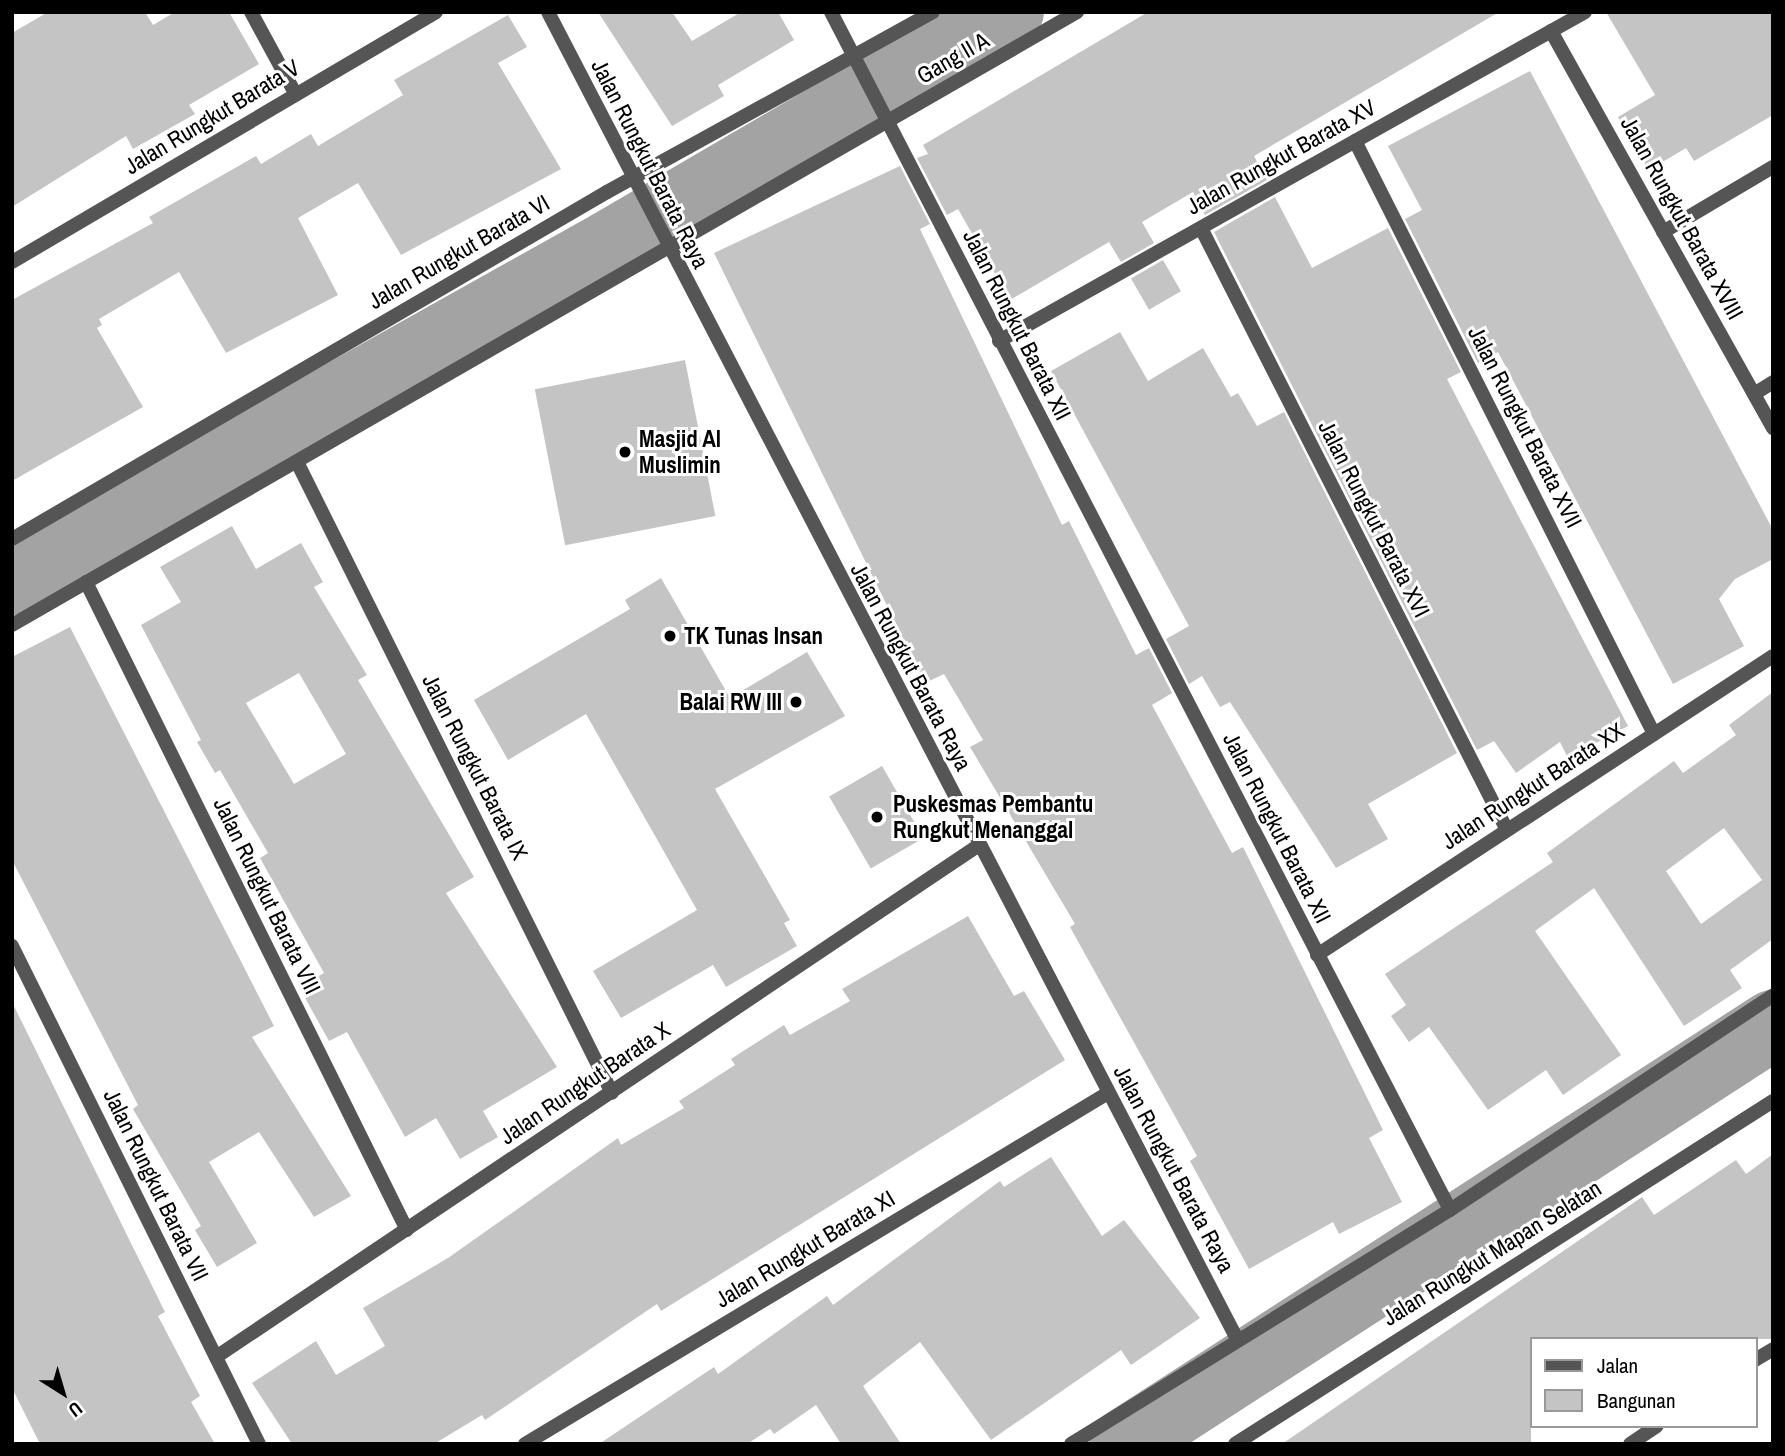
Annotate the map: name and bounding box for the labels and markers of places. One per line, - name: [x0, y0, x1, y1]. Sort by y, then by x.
- place label: Masjid Al Muslimin: [639, 425, 722, 479]
- marker: Masjid Al Muslimin: [617, 444, 633, 460]
- place label: TK Tunas Insan: [684, 622, 823, 650]
- marker: TK Tunas Insan: [662, 628, 678, 644]
- place label: Balai RW III: [680, 688, 782, 716]
- marker: Balai RW III: [788, 694, 804, 710]
- place label: Puskesmas Pembantu Rungkut Menanggal: [893, 790, 1093, 844]
- marker: Puskesmas Pembantu Rungkut Menanggal: [867, 807, 887, 827]

